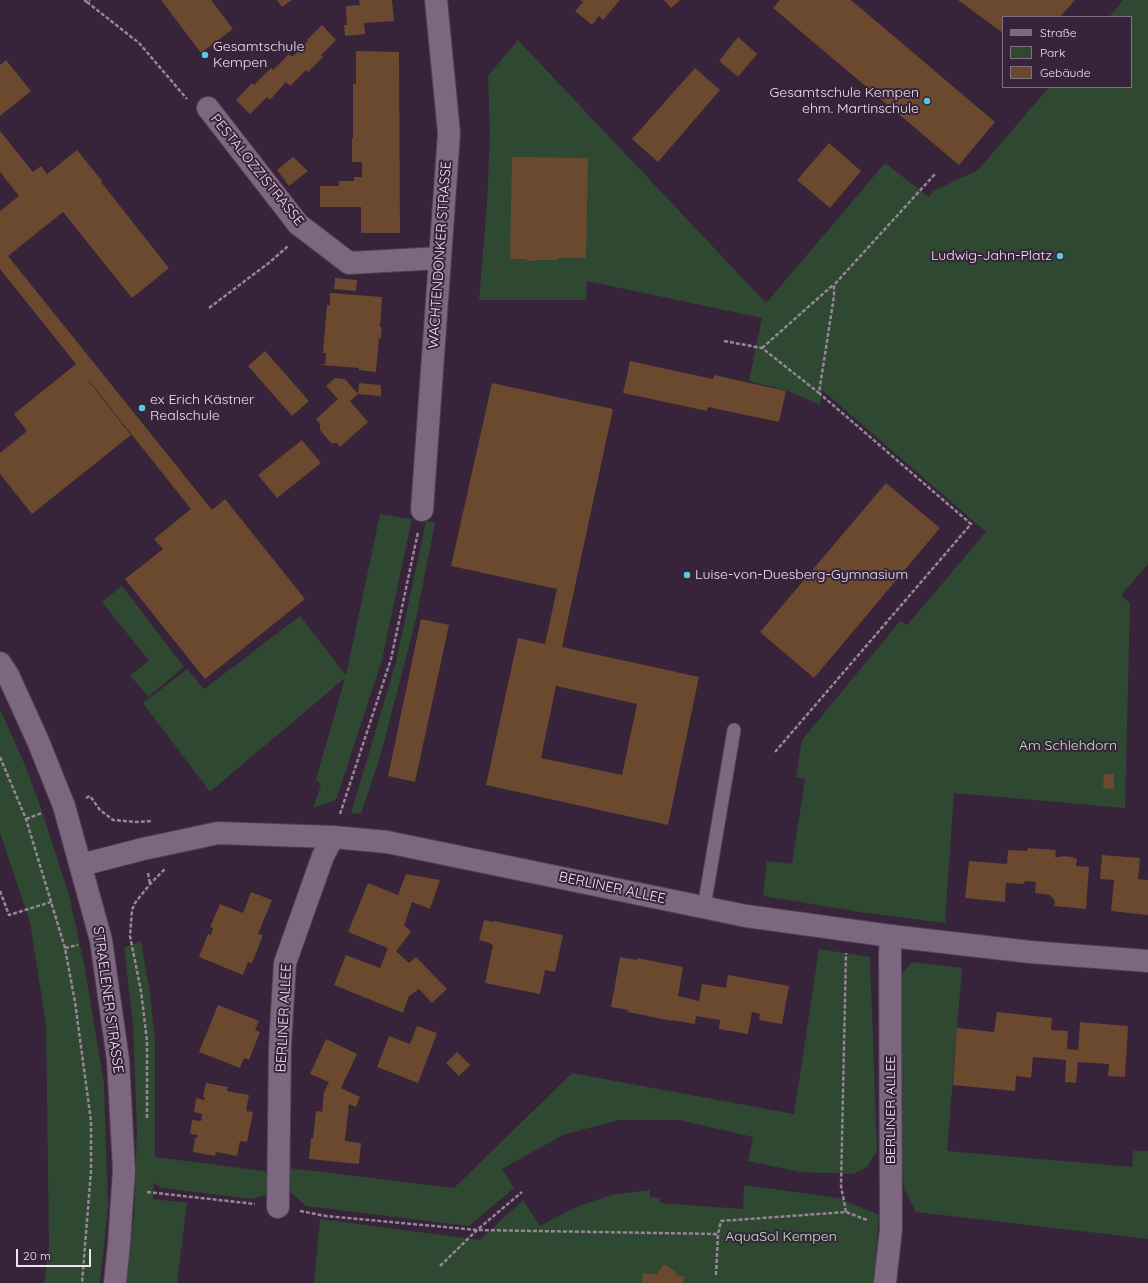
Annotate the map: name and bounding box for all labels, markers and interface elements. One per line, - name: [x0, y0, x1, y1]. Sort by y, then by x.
- legend: [1002, 16, 1132, 88]
- text: Straße: [1040, 25, 1077, 40]
- place label: Gesamtschule Kempen: [213, 39, 304, 72]
- text: Park: [1040, 45, 1065, 60]
- marker: Gesamtschule Kempen: [200, 50, 210, 60]
- text: Gebäude: [1040, 65, 1090, 80]
- place label: Gesamtschule Kempen ehm. Martinschule: [770, 85, 919, 118]
- marker: Gesamtschule Kempen ehm. Martinschule: [922, 96, 932, 106]
- street label: PESTALOZZISTRASSE: [207, 111, 307, 229]
- street label: WACHTENDONKER STRASSE: [425, 161, 455, 349]
- place label: Ludwig-Jahn-Platz: [931, 248, 1052, 264]
- marker: Ludwig-Jahn-Platz: [1055, 251, 1065, 261]
- place label: ex Erich Kästner Realschule: [150, 392, 254, 424]
- marker: ex Erich Kästner Realschule: [137, 403, 147, 413]
- place label: Luise-von-Duesberg-Gymnasium: [695, 567, 908, 583]
- marker: Luise-von-Duesberg-Gymnasium: [682, 570, 692, 580]
- park label: Am Schlehdorn: [1019, 738, 1117, 754]
- street label: BERLINER ALLEE: [557, 868, 667, 908]
- street label: STRAELENER STRASSE: [89, 926, 127, 1074]
- street label: BERLINER ALLEE: [273, 963, 295, 1073]
- street label: BERLINER ALLEE: [883, 1056, 899, 1164]
- park label: AquaSol Kempen: [725, 1229, 837, 1245]
- scale bar: [18, 1241, 93, 1267]
- text: 20 m: [23, 1248, 51, 1263]

